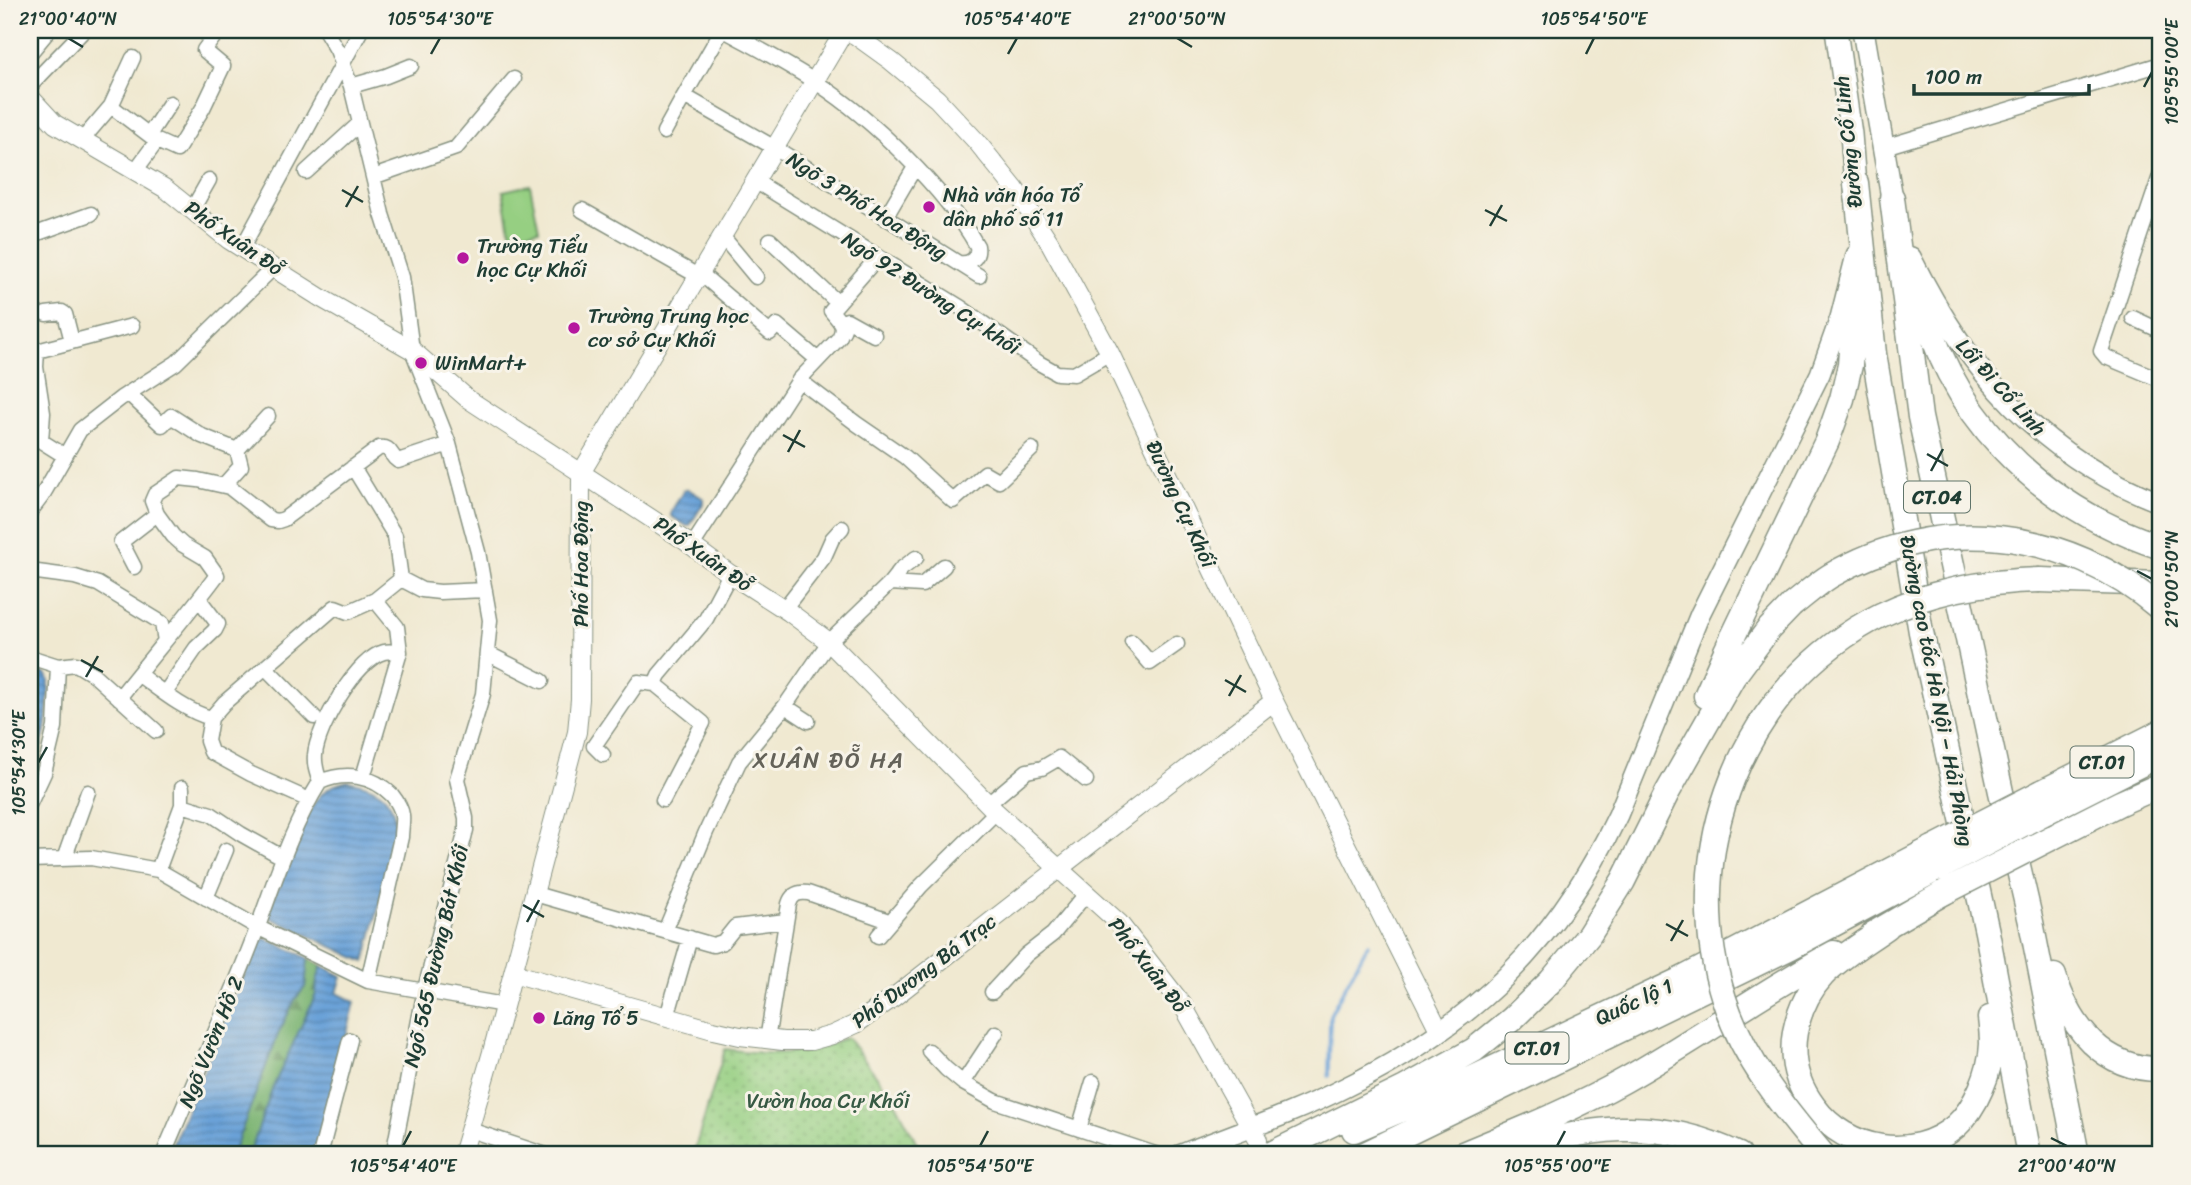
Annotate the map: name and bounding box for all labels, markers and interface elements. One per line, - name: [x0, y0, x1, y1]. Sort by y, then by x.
- text: 21°00'40"N: [19, 3, 117, 35]
- text: 105°54'30"E: [387, 3, 494, 35]
- text: 105°54'40"E: [964, 3, 1071, 35]
- text: 21°00'50"N: [1128, 3, 1226, 35]
- text: 105°54'50"E: [1541, 3, 1648, 35]
- text: 105°55'00"E: [2156, 18, 2188, 125]
- scale bar: [1914, 52, 2090, 96]
- text: 100 m: [1925, 58, 1982, 96]
- street label: Đường Cổ Linh: [1822, 74, 1874, 210]
- street label: Ngõ 3 Phố Hoa Động: [779, 141, 956, 271]
- place label: Nhà văn hóa Tổ dân phố số 11: [943, 176, 1083, 238]
- street label: Phố Xuân Đỗ: [176, 190, 293, 288]
- marker: Nhà văn hóa Tổ dân phố số 11: [921, 199, 937, 215]
- street label: Ngõ 92 Đường Cự khối: [834, 221, 1029, 366]
- place label: Trường Tiểu học Cự Khối: [476, 227, 588, 289]
- marker: Trường Tiểu học Cự Khối: [455, 250, 471, 266]
- place label: Trường Trung học cơ sở Cự Khối: [588, 297, 750, 359]
- marker: Trường Trung học cơ sở Cự Khối: [566, 320, 582, 336]
- street label: Lối Đi Cổ Linh: [1946, 329, 2056, 445]
- place label: WinMart+: [435, 344, 527, 382]
- marker: WinMart+: [413, 355, 429, 371]
- street label: Đường Cự Khối: [1135, 434, 1228, 575]
- road number: CT.04: [1904, 482, 1970, 512]
- street label: Phố Hoa Động: [562, 500, 600, 627]
- street label: Phố Xuân Đỗ: [645, 506, 762, 604]
- text: 21°00'50"N: [2156, 530, 2188, 628]
- street label: Đường cao tốc Hà Nội – Hải Phòng: [1888, 532, 1986, 850]
- text: 105°54'30"E: [3, 709, 35, 816]
- district label: XUÂN ĐỖ HẠ: [752, 740, 905, 781]
- road number: CT.01: [2070, 747, 2134, 778]
- street label: Ngõ 565 Đường Bát Khối: [392, 840, 480, 1071]
- street label: Phố Dương Bá Trạc: [843, 903, 1005, 1039]
- street label: Phố Xuân Đỗ: [1098, 908, 1199, 1023]
- street label: Quốc lộ 1: [1589, 967, 1679, 1037]
- street label: Ngõ Vườn Hồ 2: [167, 970, 255, 1114]
- place label: Lăng Tổ 5: [553, 999, 639, 1037]
- marker: Lăng Tổ 5: [531, 1010, 547, 1026]
- road number: CT.01: [1506, 1032, 1568, 1064]
- park label: Vườn hoa Cự Khối: [746, 1082, 911, 1120]
- text: 105°54'40"E: [350, 1150, 457, 1182]
- text: 105°54'50"E: [927, 1150, 1034, 1182]
- text: 105°55'00"E: [1504, 1150, 1611, 1182]
- text: 21°00'40"N: [2018, 1150, 2116, 1182]

